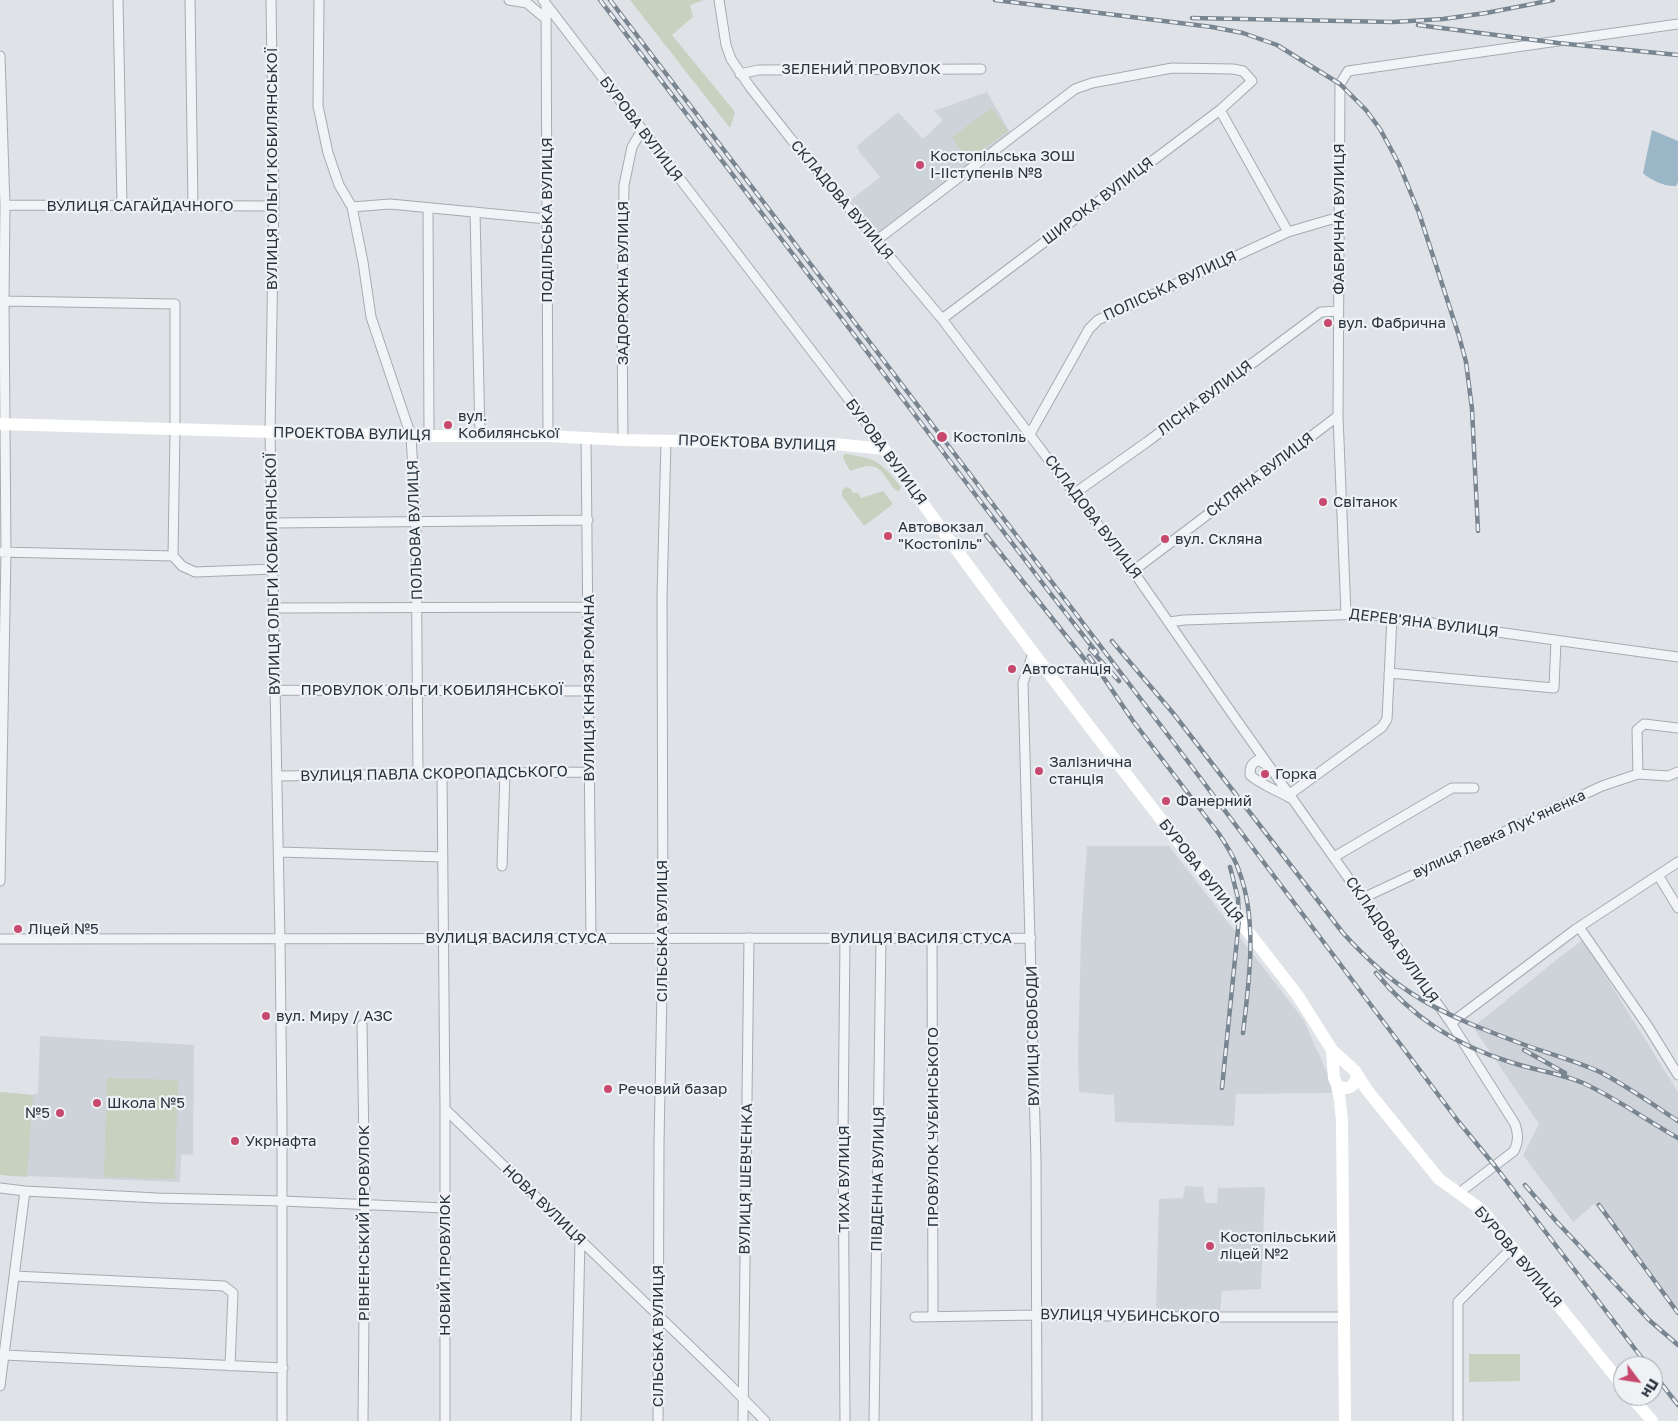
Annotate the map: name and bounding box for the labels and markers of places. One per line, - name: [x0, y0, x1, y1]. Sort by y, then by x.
- place label: Костопільська ЗОШ І-ІІступенів №8: [930, 147, 1075, 182]
- marker: Костопільська ЗОШ І-ІІступенів №8: [914, 159, 926, 171]
- place label: вул. Фабрична: [1338, 314, 1446, 332]
- marker: вул. Фабрична: [1322, 317, 1334, 329]
- place label: вул. Кобилянської: [458, 407, 559, 442]
- marker: вул. Кобилянської: [442, 419, 454, 431]
- place label: Костопіль: [953, 428, 1026, 446]
- marker: Костопіль: [935, 430, 949, 444]
- place label: Світанок: [1333, 493, 1398, 511]
- marker: Світанок: [1317, 496, 1329, 508]
- place label: Автовокзал "Костопіль": [898, 518, 984, 553]
- marker: Автовокзал "Костопіль": [882, 530, 894, 542]
- place label: вул. Скляна: [1175, 530, 1262, 548]
- marker: вул. Скляна: [1159, 533, 1171, 545]
- place label: Автостанція: [1022, 660, 1111, 678]
- marker: Автостанція: [1006, 663, 1018, 675]
- place label: Залізнична станція: [1049, 753, 1132, 788]
- marker: Залізнична станція: [1033, 765, 1045, 777]
- place label: Горка: [1275, 765, 1317, 783]
- marker: Горка: [1259, 768, 1271, 780]
- place label: Фанерний: [1176, 792, 1252, 810]
- marker: Фанерний: [1160, 795, 1172, 807]
- place label: Ліцей №5: [28, 920, 99, 938]
- marker: Ліцей №5: [12, 923, 24, 935]
- place label: вул. Миру / АЗС: [276, 1007, 393, 1025]
- marker: вул. Миру / АЗС: [260, 1010, 272, 1022]
- place label: Речовий базар: [618, 1080, 727, 1098]
- marker: Речовий базар: [602, 1083, 614, 1095]
- place label: Школа №5: [107, 1094, 185, 1112]
- marker: Школа №5: [91, 1097, 103, 1109]
- place label: №5: [25, 1104, 50, 1122]
- marker: №5: [54, 1107, 66, 1119]
- place label: Укрнафта: [245, 1132, 316, 1150]
- marker: Укрнафта: [229, 1135, 241, 1147]
- place label: Костопільський ліцей №2: [1220, 1228, 1336, 1263]
- marker: Костопільський ліцей №2: [1204, 1240, 1216, 1252]

